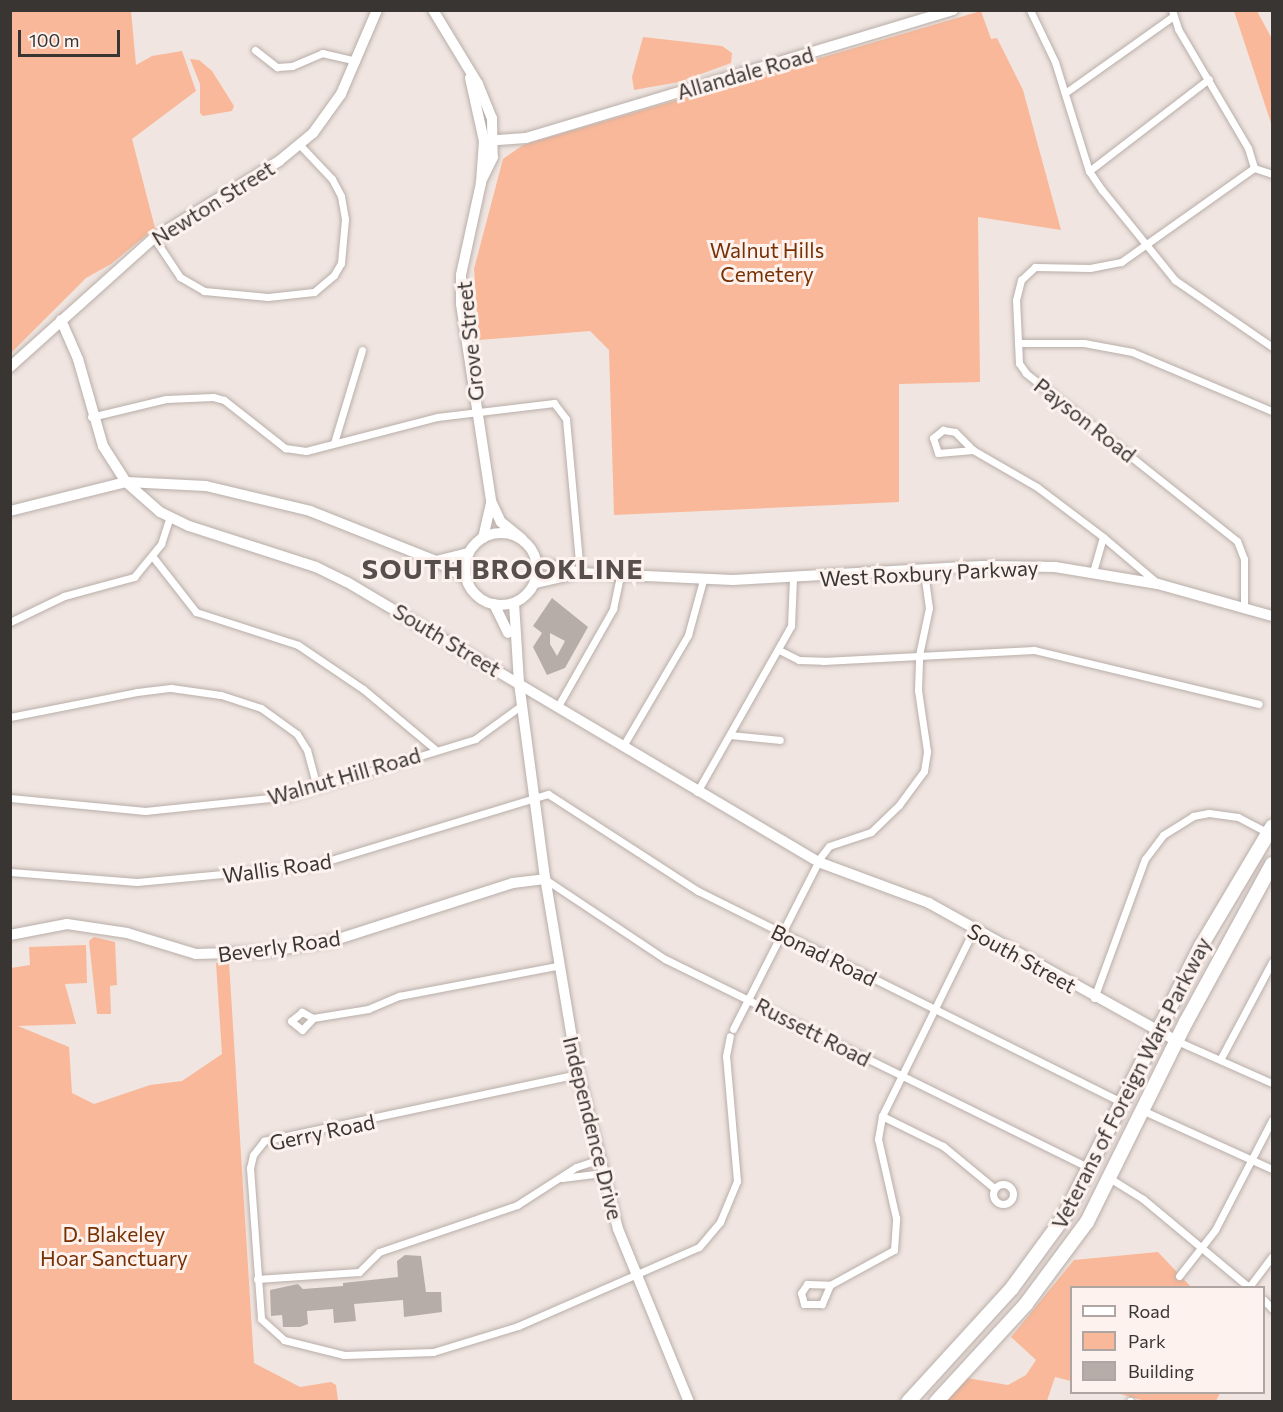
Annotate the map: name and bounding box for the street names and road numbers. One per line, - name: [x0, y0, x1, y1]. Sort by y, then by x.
- street label: Allandale Road: [674, 41, 816, 105]
- street label: Newton Street: [147, 155, 279, 251]
- street label: Grove Street: [451, 280, 489, 402]
- street label: Payson Road: [1029, 373, 1141, 467]
- street label: West Roxbury Parkway: [819, 555, 1039, 591]
- street label: South Street: [389, 598, 505, 682]
- street label: Walnut Hill Road: [265, 742, 423, 810]
- street label: Wallis Road: [221, 848, 333, 888]
- street label: South Street: [963, 918, 1081, 998]
- street label: Bonad Road: [767, 919, 881, 991]
- street label: Beverly Road: [216, 925, 342, 967]
- street label: Veterans of Foreign Wars Parkway: [1046, 933, 1216, 1233]
- street label: Russett Road: [751, 992, 875, 1072]
- street label: Independence Drive: [558, 1034, 628, 1222]
- street label: Gerry Road: [267, 1109, 377, 1155]

